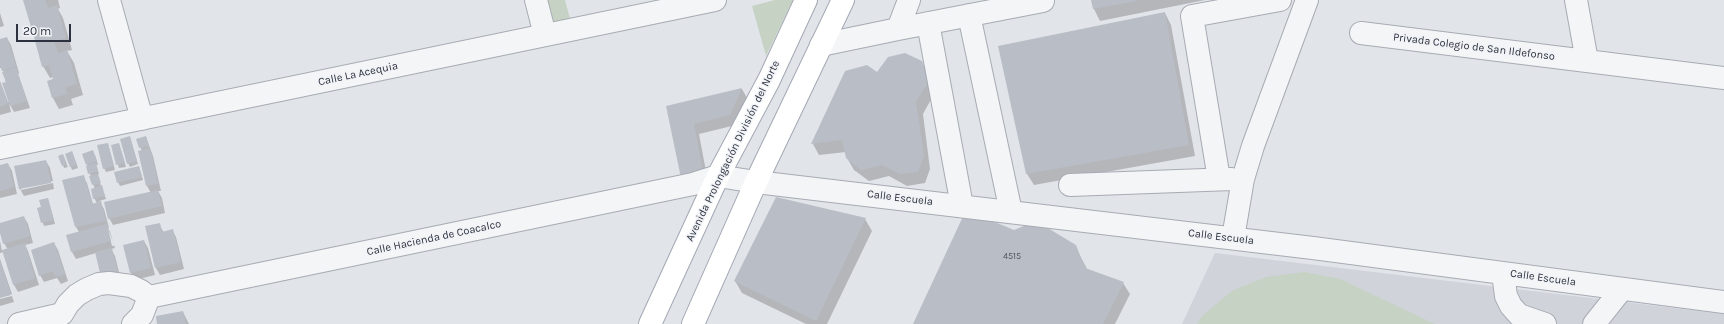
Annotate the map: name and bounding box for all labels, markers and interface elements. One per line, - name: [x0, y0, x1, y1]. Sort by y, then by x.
- scale bar: [18, 16, 73, 42]
- text: 20 m: [23, 24, 51, 38]
- street label: Privada Colegio de San Ildefonso: [1392, 31, 1556, 63]
- street label: Avenida Prolongación División del Norte: [683, 58, 783, 244]
- street label: Calle La Acequia: [317, 59, 399, 89]
- street label: Calle Escuela: [866, 187, 934, 209]
- street label: Calle Hacienda de Coacalco: [366, 217, 502, 259]
- street label: Calle Escuela: [1187, 226, 1255, 248]
- house number: 4515: [1003, 251, 1021, 261]
- street label: Calle Escuela: [1509, 267, 1577, 289]

